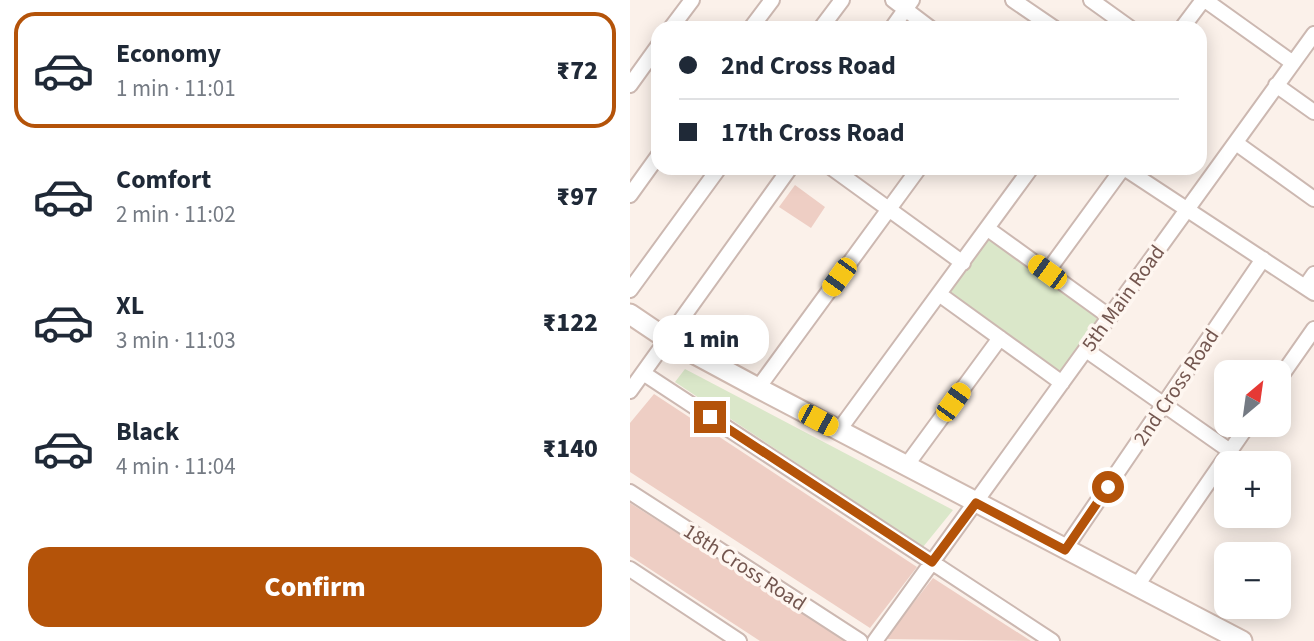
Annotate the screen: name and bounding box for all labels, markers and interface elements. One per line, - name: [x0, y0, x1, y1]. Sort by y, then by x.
- text: Economy: [116, 35, 221, 72]
- icon: car: [32, 39, 95, 102]
- text: 2nd Cross Road: [721, 47, 896, 84]
- text: ₹72: [556, 52, 598, 89]
- text: 1 min · 11:01: [116, 72, 236, 105]
- text: 17th Cross Road: [721, 114, 905, 151]
- text: Comfort: [116, 161, 211, 198]
- icon: car: [32, 165, 95, 228]
- text: ₹97: [556, 178, 598, 215]
- text: 2 min · 11:02: [116, 198, 236, 231]
- street label: 5th Main Road: [1074, 239, 1172, 357]
- car: [1024, 251, 1071, 293]
- car: [819, 254, 860, 300]
- text: XL: [116, 287, 144, 324]
- icon: car: [32, 291, 95, 354]
- text: ₹122: [542, 304, 598, 341]
- callout: 1 min: [652, 316, 768, 364]
- text: 1 min: [683, 323, 739, 356]
- street label: 2nd Cross Road: [1126, 323, 1226, 451]
- text: 3 min · 11:03: [116, 324, 236, 357]
- north arrow: [1214, 360, 1292, 438]
- map controls: [1214, 360, 1291, 619]
- car: [933, 379, 974, 425]
- route end: [694, 401, 726, 433]
- car: [795, 401, 842, 439]
- text: Black: [116, 413, 179, 450]
- icon: car: [32, 417, 95, 480]
- text: ₹140: [542, 430, 598, 467]
- text: 4 min · 11:04: [116, 450, 236, 483]
- button: +: [1214, 451, 1291, 528]
- route start: [1092, 471, 1124, 503]
- street label: 18th Cross Road: [678, 516, 812, 618]
- button: −: [1214, 542, 1291, 619]
- button: Confirm: [28, 547, 602, 627]

